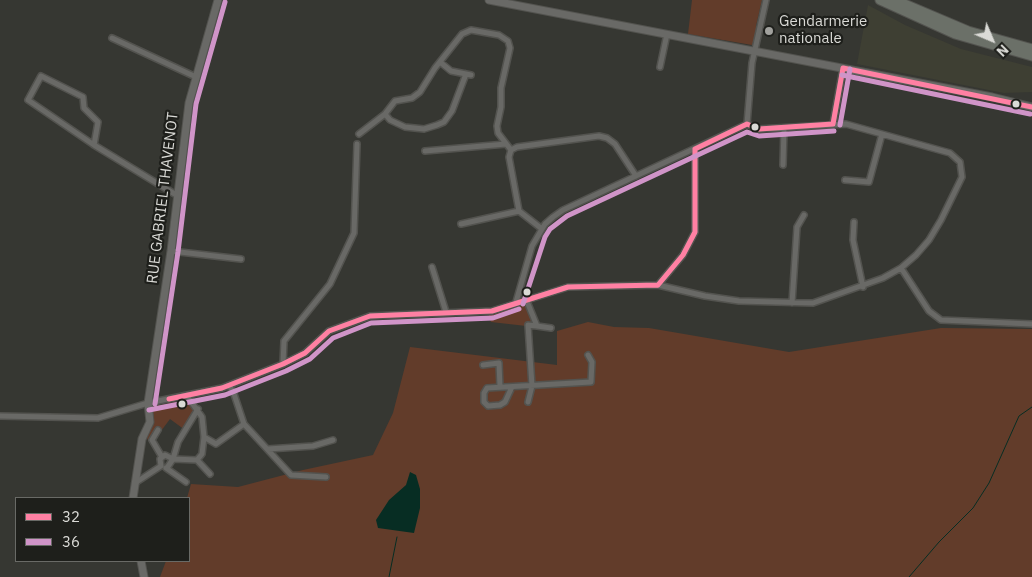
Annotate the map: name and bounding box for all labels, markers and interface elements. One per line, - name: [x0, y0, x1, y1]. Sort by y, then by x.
- place label: Gendarmerie nationale: [779, 13, 867, 48]
- north arrow: [967, 15, 1017, 65]
- marker: Gendarmerie nationale: [763, 25, 775, 37]
- text: N: [993, 41, 1013, 61]
- unlabelled marker: [1011, 99, 1021, 109]
- street label: RUE GABRIEL THAVENOT: [144, 111, 182, 285]
- unlabelled marker: [750, 122, 760, 132]
- unlabelled marker: [522, 287, 532, 297]
- unlabelled marker: [177, 399, 187, 409]
- legend: [15, 497, 190, 562]
- text: 32: [62, 507, 80, 526]
- text: 36: [62, 532, 80, 551]

